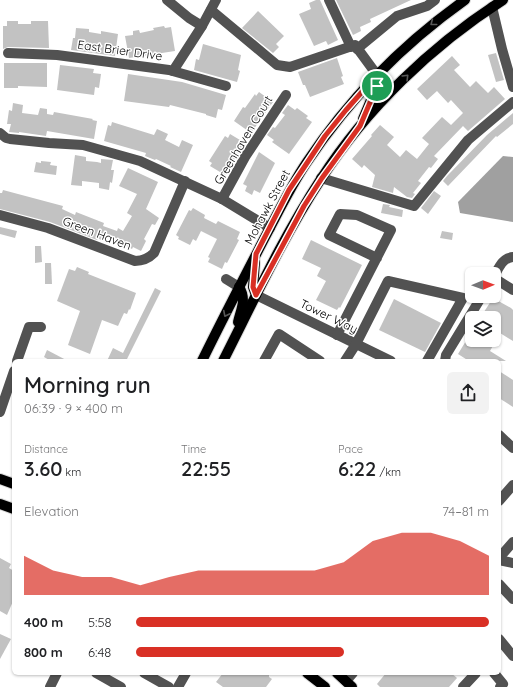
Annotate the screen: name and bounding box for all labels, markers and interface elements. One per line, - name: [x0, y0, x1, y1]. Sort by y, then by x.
- one-way arrow: [431, 19, 438, 26]
- street label: East Brier Drive: [77, 37, 164, 63]
- pin: [360, 69, 394, 103]
- one-way arrow: [401, 74, 409, 82]
- icon: arrive: [366, 75, 388, 97]
- street label: Greenhaven Court: [211, 93, 275, 187]
- street label: Mohawk Street: [241, 167, 293, 247]
- street label: Green Haven: [61, 213, 133, 253]
- north arrow: [465, 267, 501, 303]
- map controls: [465, 267, 501, 347]
- street label: Tower Way: [298, 296, 360, 336]
- one-way arrow: [223, 309, 231, 317]
- button: layers: [465, 311, 501, 347]
- text: Morning run: [24, 371, 151, 399]
- button: share: [447, 372, 489, 414]
- text: 06:39 · 9 × 400 m: [24, 400, 123, 416]
- text: Distance: [24, 442, 68, 456]
- text: Time: [181, 442, 206, 456]
- text: Pace: [338, 442, 363, 456]
- text: 3.60: [24, 456, 62, 481]
- text: 22:55: [181, 456, 231, 481]
- text: 6:22: [338, 456, 376, 481]
- text: km: [62, 465, 81, 479]
- text: /km: [376, 465, 401, 479]
- text: Elevation: [24, 503, 79, 519]
- text: 74–81 m: [442, 503, 489, 519]
- text: 400 m: [24, 614, 63, 630]
- text: 5:58: [88, 614, 112, 630]
- text: 800 m: [24, 644, 63, 660]
- text: 6:48: [88, 644, 111, 660]

